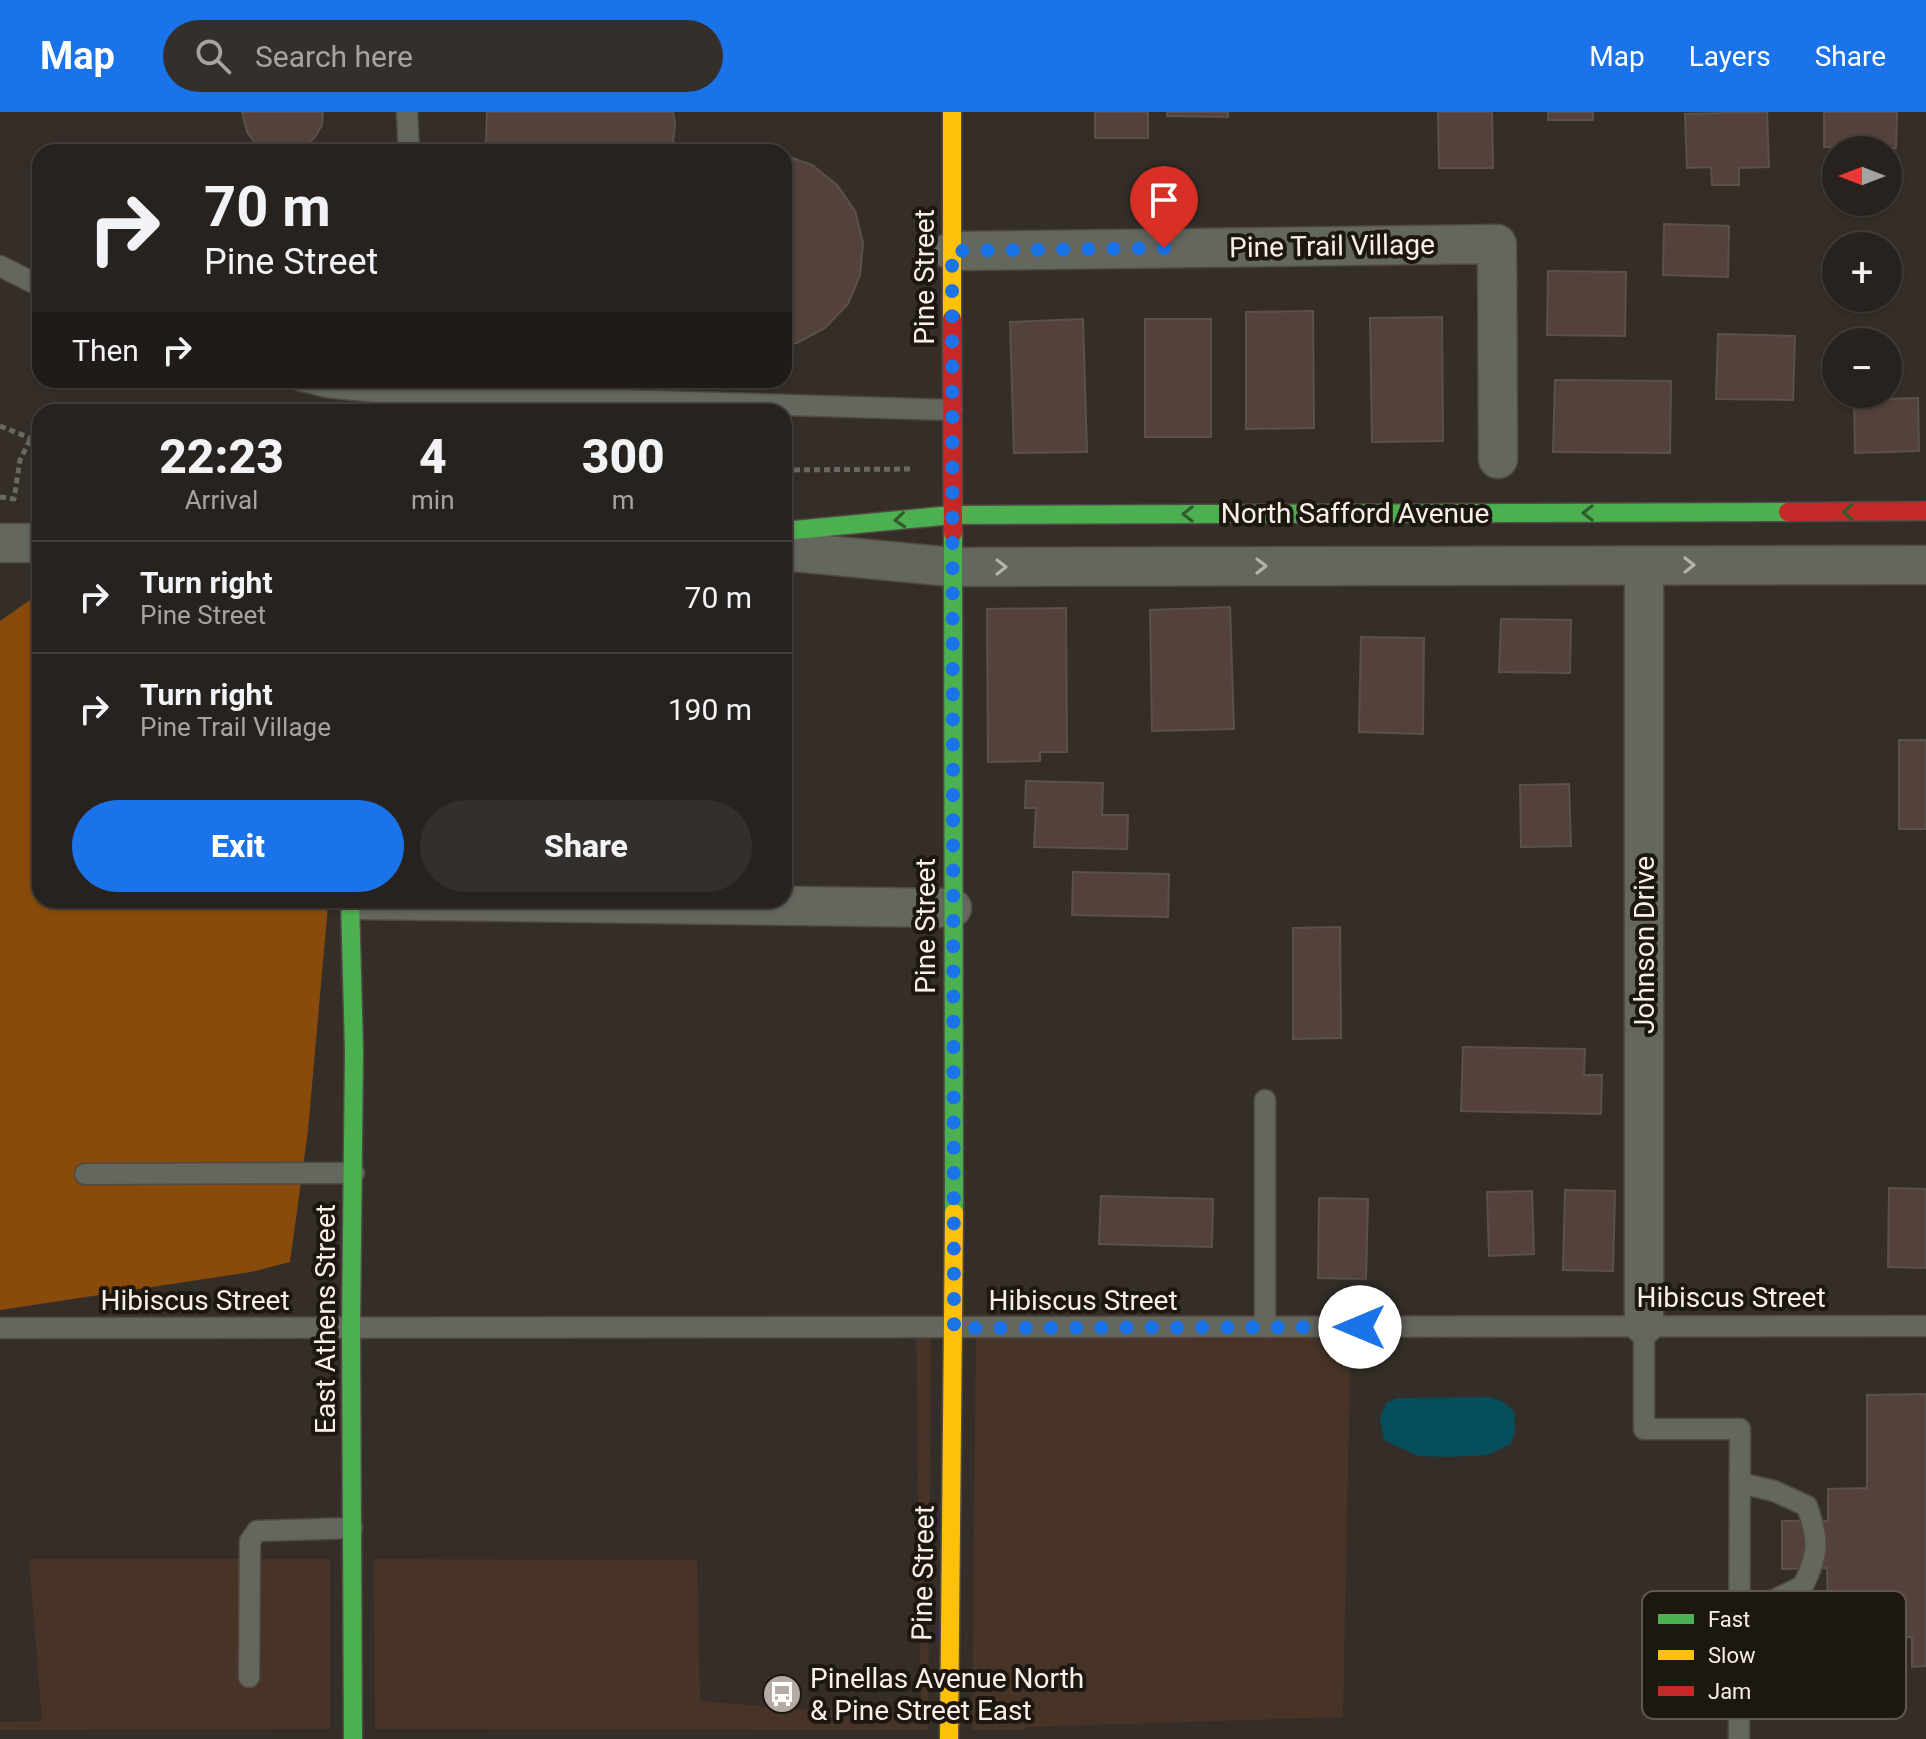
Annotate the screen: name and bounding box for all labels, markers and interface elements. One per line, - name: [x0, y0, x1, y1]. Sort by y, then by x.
- search box: [163, 20, 723, 92]
- text: Map: [40, 34, 115, 78]
- icon: search: [191, 34, 235, 78]
- text: Search here: [255, 39, 413, 74]
- text: Map: [1589, 40, 1645, 73]
- text: Layers: [1689, 40, 1771, 73]
- text: Share: [1815, 40, 1886, 73]
- north arrow: [1822, 136, 1902, 216]
- map controls: [1822, 136, 1902, 408]
- pin: [1130, 166, 1198, 248]
- text: 70 m: [204, 174, 331, 240]
- icon: right: [72, 176, 176, 280]
- icon: arrive: [1142, 178, 1186, 222]
- street label: Pine Street: [908, 209, 941, 345]
- street label: Pine Trail Village: [1229, 228, 1435, 264]
- button: +: [1822, 232, 1902, 312]
- text: Pine Street: [204, 241, 378, 283]
- icon: right: [155, 328, 199, 372]
- button: −: [1822, 328, 1902, 408]
- text: Then: [72, 333, 139, 368]
- text: 22:23: [159, 428, 284, 485]
- text: 4: [419, 428, 447, 485]
- text: 300: [582, 428, 665, 485]
- text: Arrival: [185, 485, 258, 515]
- text: min: [411, 485, 455, 515]
- text: m: [612, 485, 635, 515]
- street label: North Safford Avenue: [1221, 497, 1489, 530]
- one-way arrow: [1841, 503, 1854, 521]
- one-way arrow: [1581, 504, 1594, 521]
- one-way arrow: [1181, 505, 1194, 523]
- one-way arrow: [893, 511, 906, 528]
- one-way arrow: [1255, 557, 1268, 575]
- one-way arrow: [1683, 557, 1696, 574]
- one-way arrow: [995, 558, 1008, 576]
- text: Turn right: [140, 565, 273, 600]
- icon: right: [72, 575, 116, 619]
- text: 70 m: [685, 580, 752, 615]
- text: Pine Street: [140, 600, 266, 630]
- text: Turn right: [140, 677, 273, 712]
- icon: right: [72, 687, 116, 731]
- text: 190 m: [668, 692, 752, 727]
- text: Pine Trail Village: [140, 712, 331, 742]
- button: Exit: [72, 800, 404, 892]
- button: Share: [420, 800, 752, 892]
- street label: Johnson Drive: [1628, 856, 1661, 1034]
- street label: Pine Street: [909, 858, 942, 994]
- street label: East Athens Street: [309, 1204, 342, 1434]
- street label: Hibiscus Street: [1636, 1281, 1826, 1314]
- street label: Hibiscus Street: [100, 1284, 290, 1317]
- street label: Hibiscus Street: [988, 1284, 1178, 1317]
- position arrow: [1318, 1285, 1402, 1369]
- street label: Pine Street: [905, 1505, 941, 1641]
- legend: [1642, 1591, 1906, 1719]
- text: Fast: [1708, 1607, 1750, 1632]
- text: Slow: [1708, 1643, 1756, 1668]
- place label: Pinellas Avenue North & Pine Street East: [810, 1662, 1084, 1727]
- bus stop icon: Pinellas Avenue North & Pine Street East: [761, 1673, 803, 1715]
- text: Jam: [1708, 1679, 1751, 1704]

